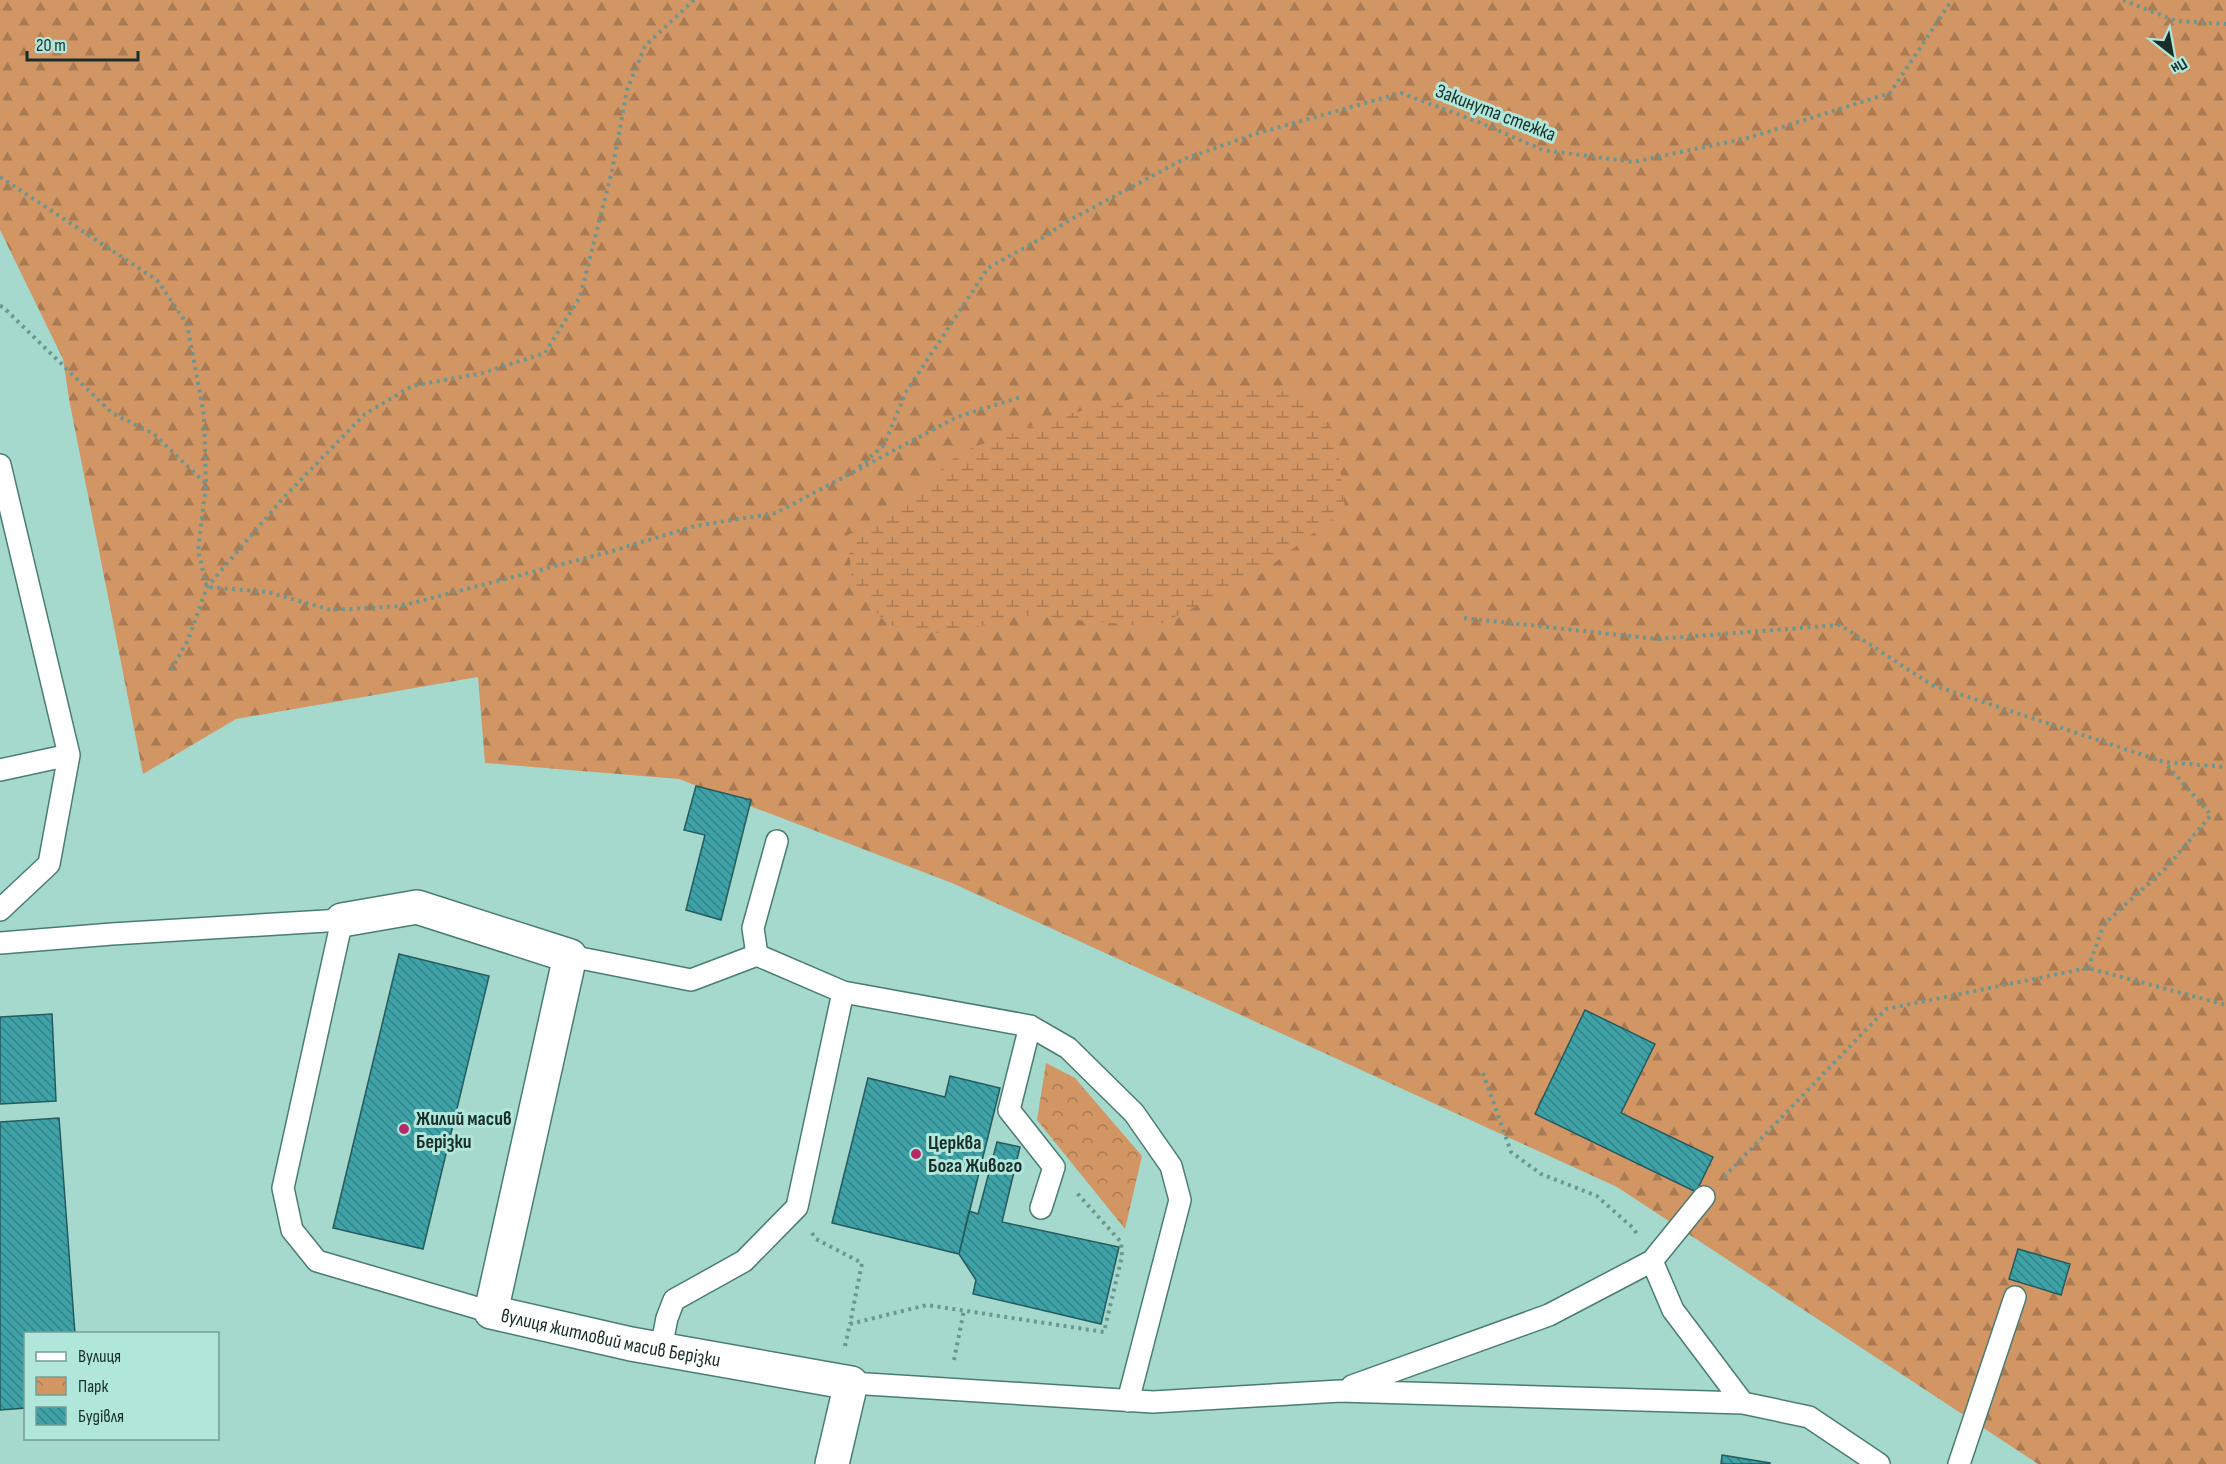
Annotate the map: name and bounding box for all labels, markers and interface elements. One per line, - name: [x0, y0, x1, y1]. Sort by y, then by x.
- scale bar: [27, 24, 138, 62]
- north arrow: [2142, 24, 2202, 84]
- text: 20 m: [36, 35, 66, 56]
- text: Пн: [2167, 53, 2190, 78]
- street label: Закинута стежка: [1432, 79, 1559, 147]
- place label: Жилий масив Берізки: [416, 1107, 512, 1154]
- marker: Жилий масив Берізки: [397, 1122, 411, 1136]
- place label: Церква Бога Живого: [928, 1131, 1022, 1178]
- marker: Церква Бога Живого: [909, 1147, 923, 1161]
- street label: вулиця житловий масив Берізки: [499, 1304, 722, 1373]
- legend: [24, 1332, 219, 1440]
- text: Вулиця: [78, 1346, 121, 1367]
- text: Парк: [78, 1376, 109, 1397]
- text: Будівля: [78, 1406, 124, 1427]

